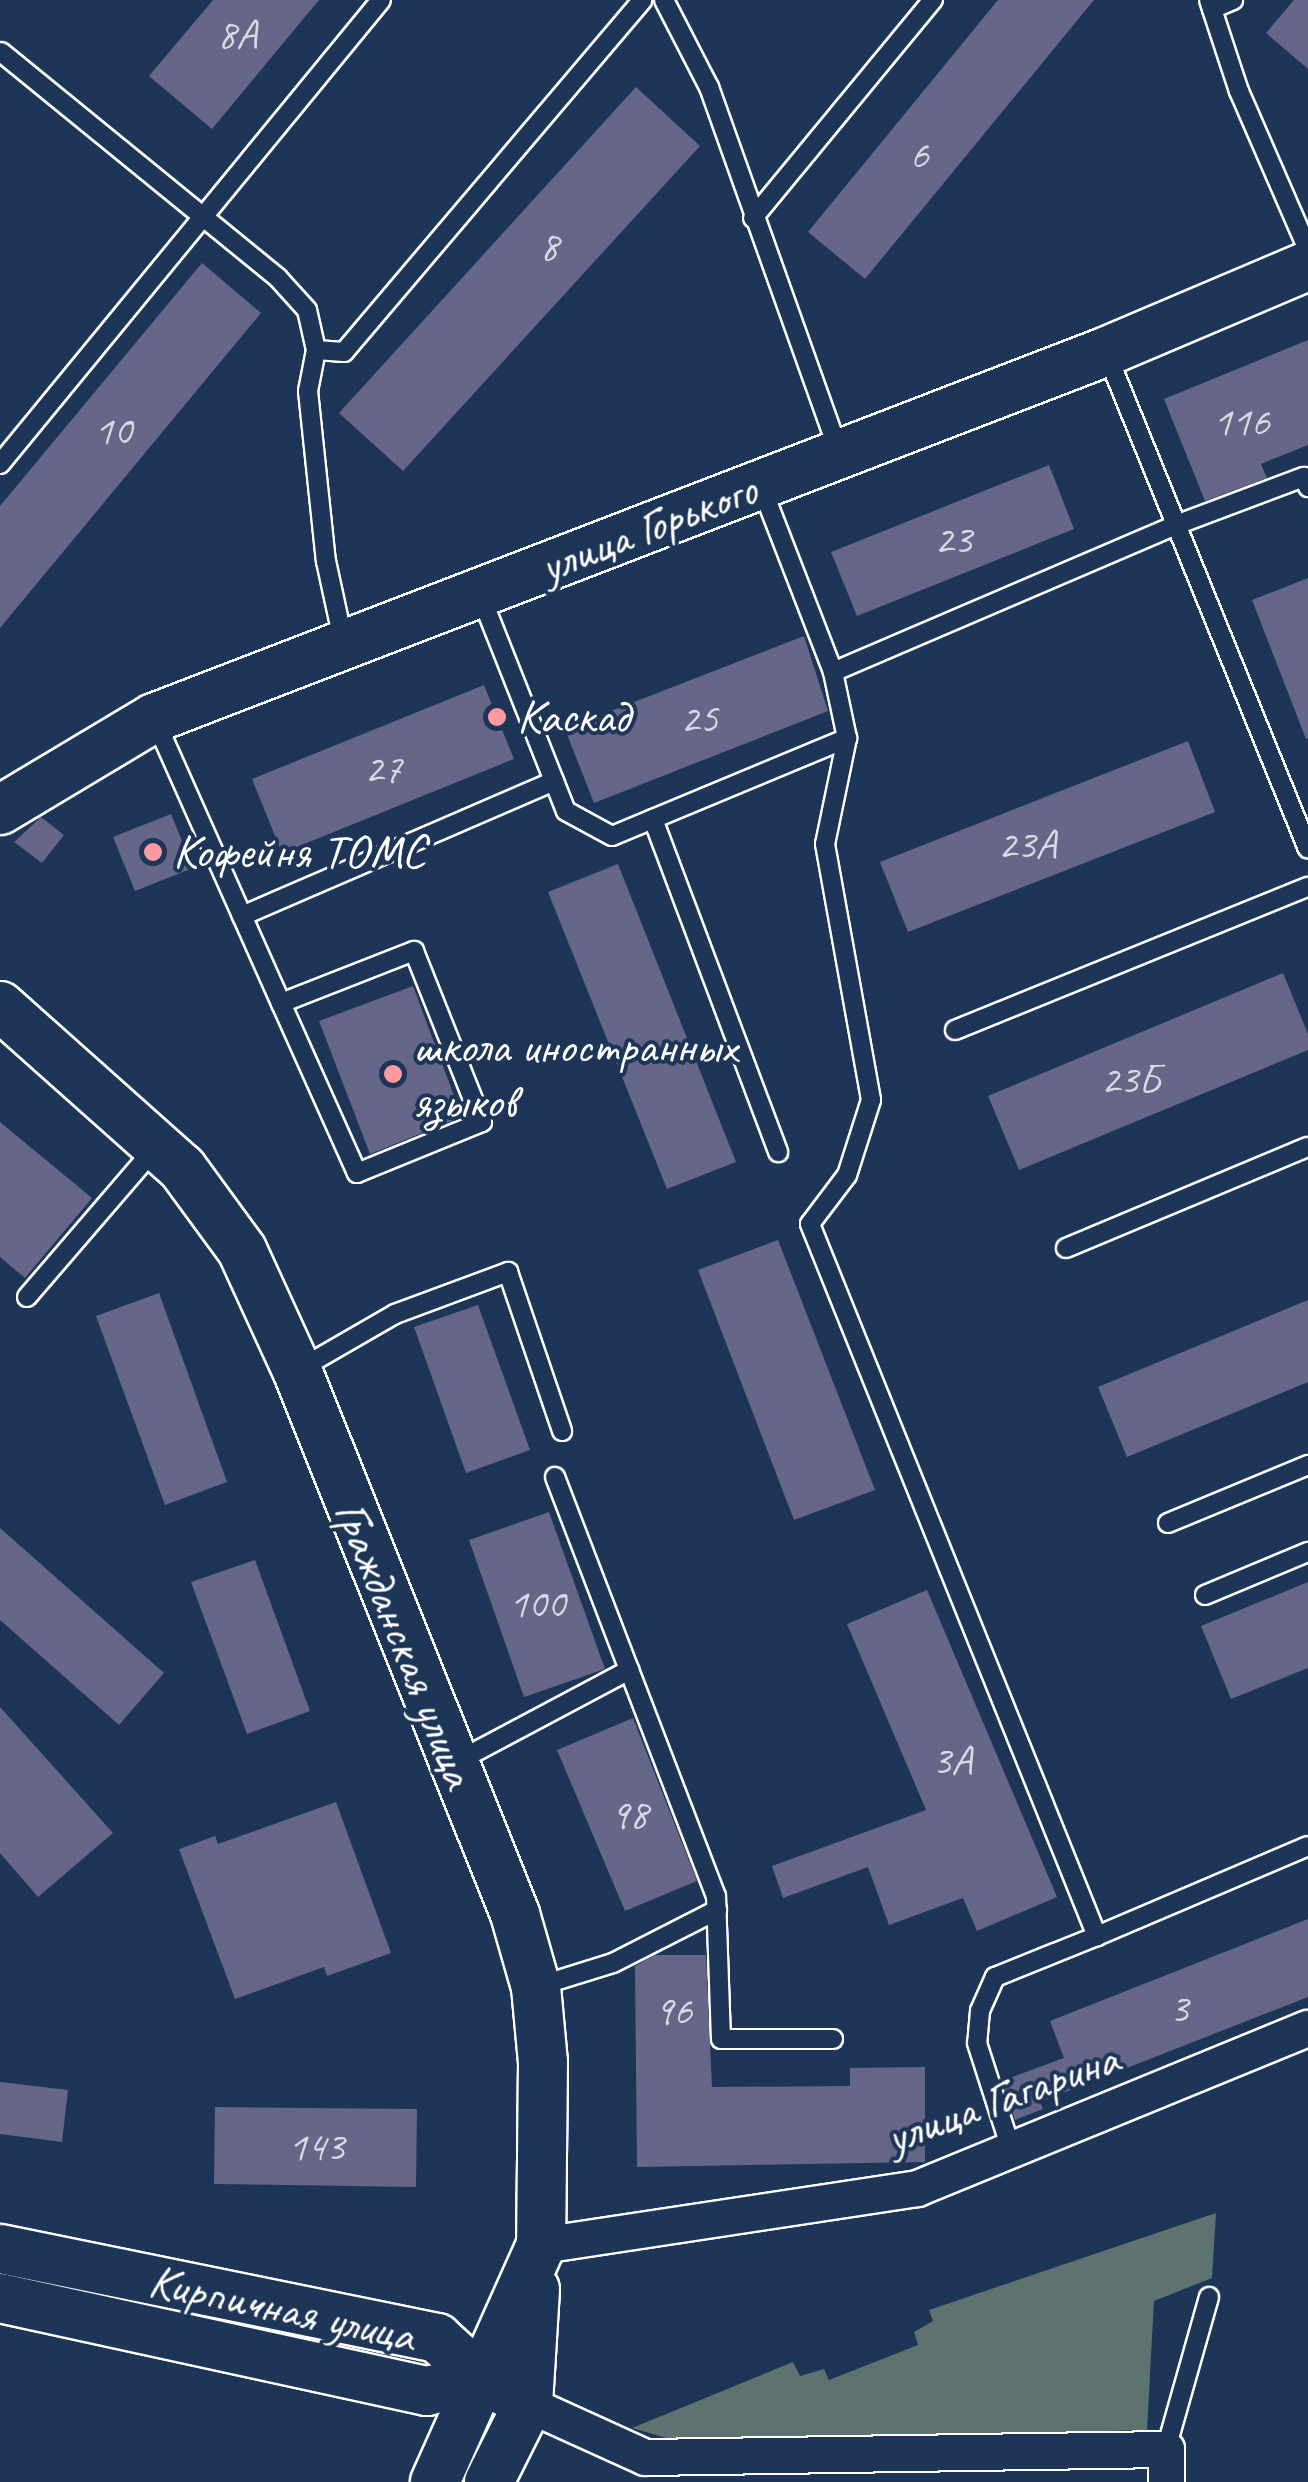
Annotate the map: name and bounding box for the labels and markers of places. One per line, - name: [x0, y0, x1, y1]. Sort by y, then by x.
- place label: Каскад: [517, 688, 629, 746]
- marker: Каскад: [486, 706, 508, 728]
- place label: Кофейня ТОМС: [173, 823, 425, 881]
- marker: Кофейня ТОМС: [142, 841, 164, 863]
- place label: школа иностранных языков: [413, 1017, 738, 1130]
- marker: школа иностранных языков: [382, 1063, 404, 1085]

